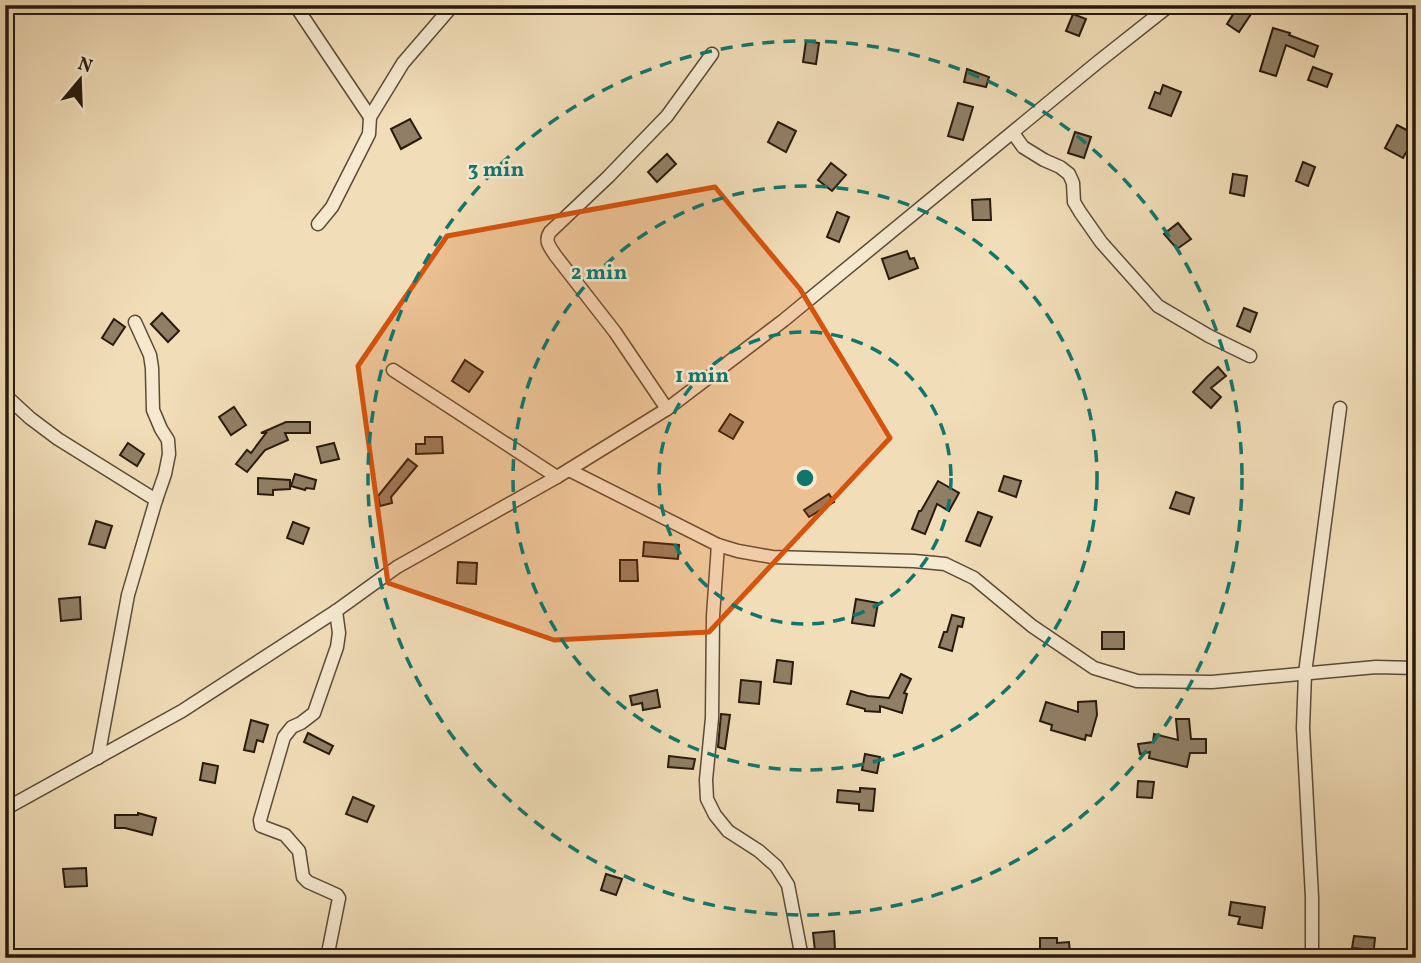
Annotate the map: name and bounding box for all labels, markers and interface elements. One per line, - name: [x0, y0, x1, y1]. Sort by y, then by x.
- north arrow: [46, 46, 116, 116]
- text: N: [74, 51, 96, 80]
- text: 3 min: [468, 156, 524, 185]
- text: 2 min: [571, 259, 627, 288]
- text: 1 min: [675, 362, 729, 391]
- centre of rings: [793, 466, 817, 490]

